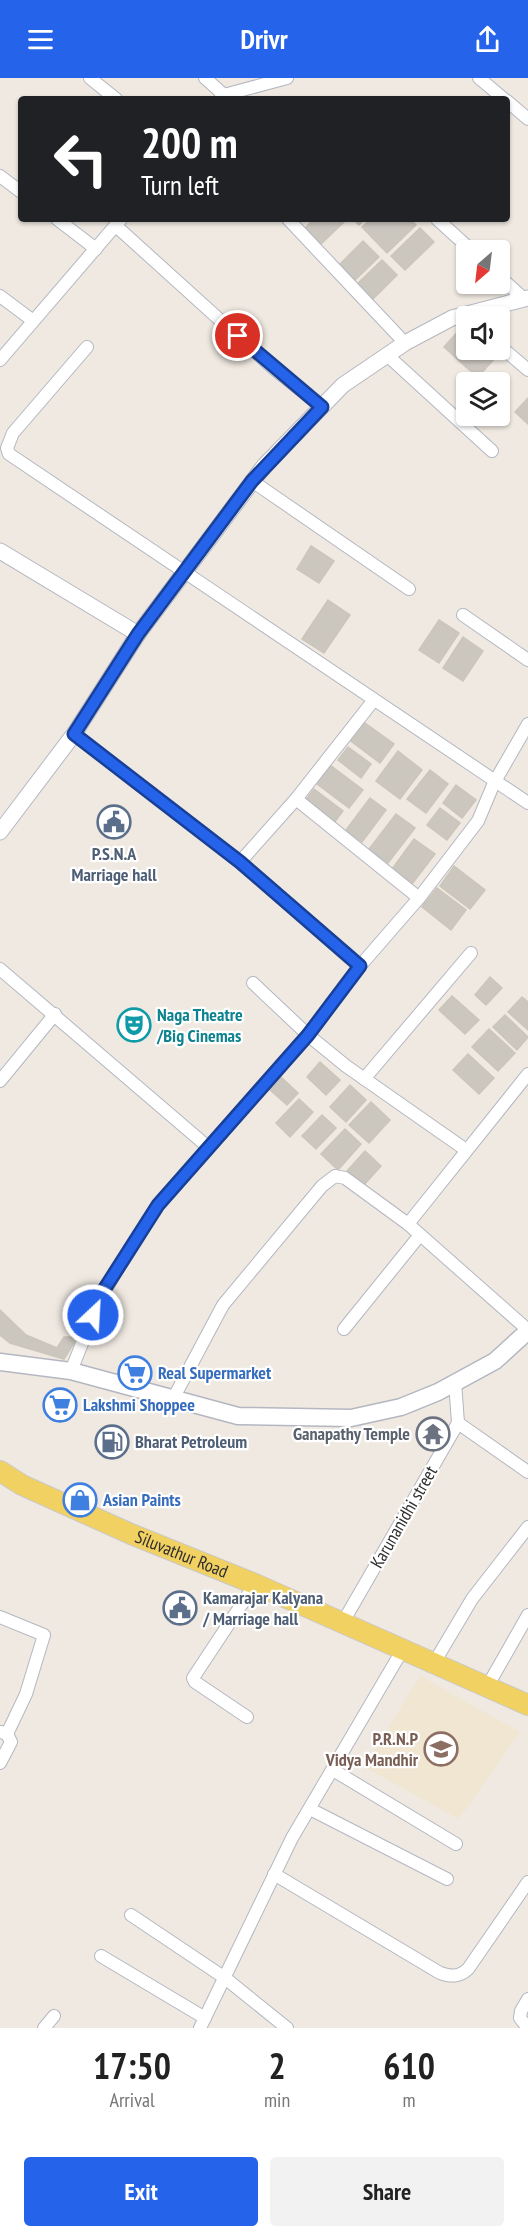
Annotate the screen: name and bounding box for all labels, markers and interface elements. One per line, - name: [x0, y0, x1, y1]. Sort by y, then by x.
- text: Drivr: [240, 22, 288, 56]
- icon: menu: [24, 23, 57, 56]
- icon: share: [471, 23, 504, 56]
- text: 200 m: [141, 115, 238, 170]
- icon: left: [42, 120, 120, 198]
- text: Turn left: [141, 168, 219, 202]
- north arrow: [456, 240, 510, 294]
- map controls: [456, 240, 510, 426]
- button: sound: [456, 306, 510, 360]
- pin: [212, 310, 263, 361]
- icon: arrive: [221, 319, 254, 352]
- button: layers: [456, 372, 510, 426]
- public building icon: P.S.N.A Marriage hall: [96, 804, 132, 840]
- place label: P.S.N.A Marriage hall: [71, 842, 157, 886]
- place label: Naga Theatre /Big Cinemas: [156, 1003, 243, 1047]
- theatre icon: Naga Theatre /Big Cinemas: [116, 1007, 152, 1043]
- position arrow: [61, 1283, 125, 1347]
- supermarket icon: Real Supermarket: [117, 1355, 153, 1391]
- place label: Real Supermarket: [158, 1361, 272, 1384]
- supermarket icon: Lakshmi Shoppee: [42, 1387, 78, 1423]
- place label: Lakshmi Shoppee: [83, 1393, 195, 1416]
- temple icon: Ganapathy Temple: [415, 1416, 451, 1452]
- place label: Ganapathy Temple: [293, 1422, 410, 1445]
- fuel station icon: Bharat Petroleum: [94, 1424, 130, 1460]
- place label: Bharat Petroleum: [135, 1430, 247, 1453]
- street label: Karunanidhi street: [365, 1461, 442, 1572]
- shop icon: Asian Paints: [62, 1482, 98, 1518]
- place label: Asian Paints: [102, 1488, 181, 1511]
- street label: Siluvathur Road: [132, 1525, 231, 1583]
- place label: Kamarajar Kalyana / Marriage hall: [202, 1586, 323, 1630]
- public building icon: Kamarajar Kalyana / Marriage hall: [162, 1590, 198, 1626]
- place label: P.R.N.P Vidya Mandhir: [325, 1727, 419, 1771]
- school or university icon: P.R.N.P Vidya Mandhir: [423, 1731, 459, 1767]
- text: 17:50: [93, 2042, 171, 2089]
- text: 2: [268, 2042, 286, 2089]
- text: 610: [383, 2042, 435, 2089]
- text: Arrival: [109, 2087, 155, 2113]
- text: min: [264, 2087, 290, 2113]
- text: m: [403, 2087, 416, 2113]
- button: Exit: [24, 2157, 258, 2226]
- button: Share: [270, 2157, 504, 2226]

